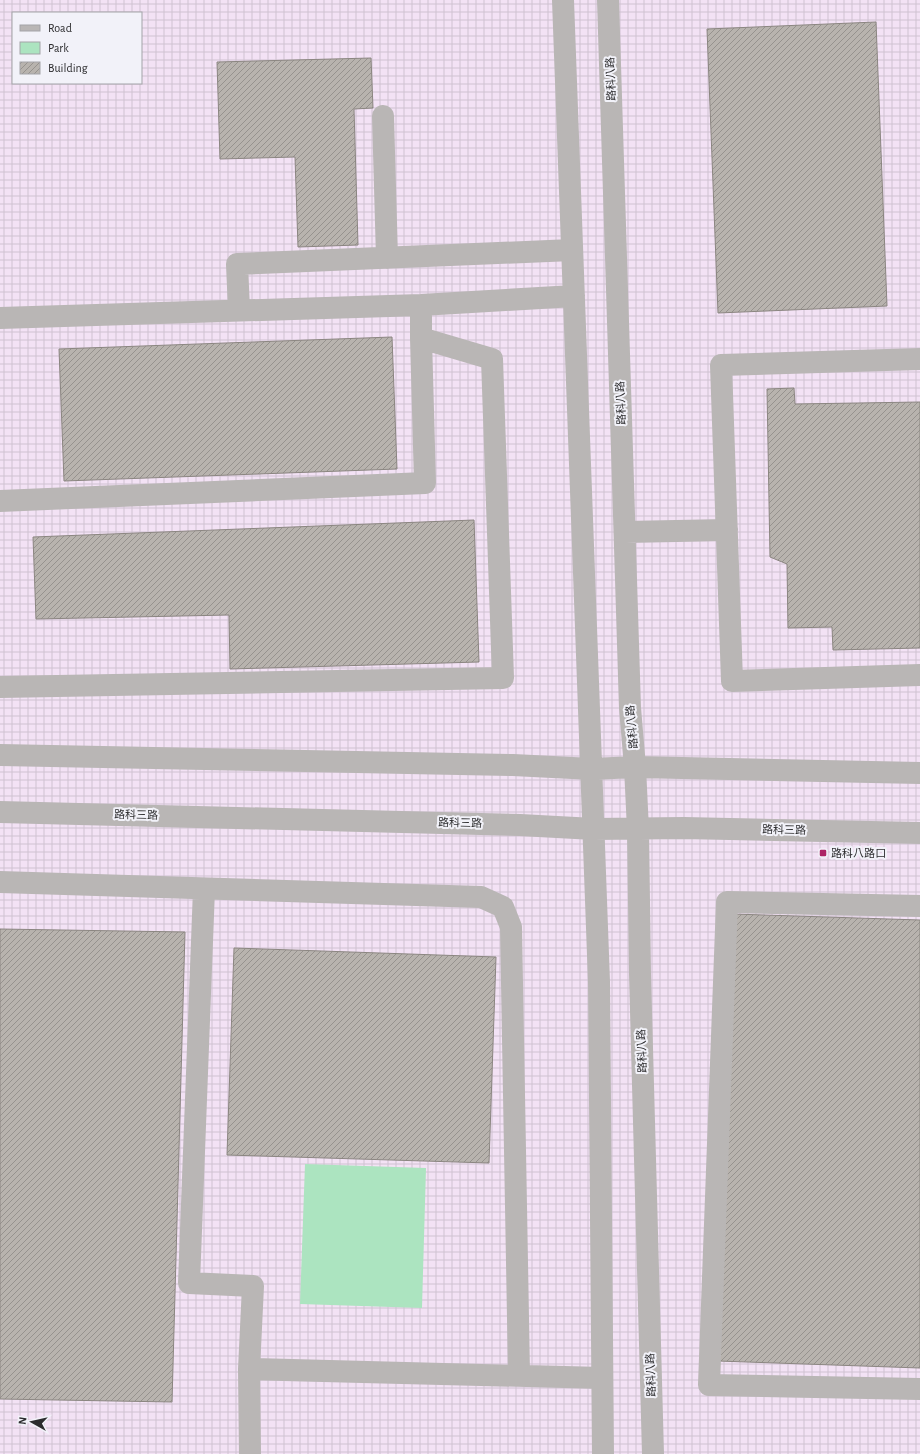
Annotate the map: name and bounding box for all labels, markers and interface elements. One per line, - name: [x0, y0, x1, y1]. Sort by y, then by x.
- legend: [12, 12, 142, 84]
- text: Road: [48, 22, 72, 34]
- text: Park: [48, 42, 69, 54]
- street label: 路科八路: [604, 57, 617, 101]
- text: Building: [48, 62, 88, 74]
- street label: 路科八路: [614, 381, 627, 425]
- street label: 路科八路: [624, 705, 639, 749]
- street label: 路科三路: [114, 808, 158, 821]
- street label: 路科三路: [438, 816, 482, 829]
- street label: 路科三路: [762, 823, 806, 836]
- place label: 路科八路口: [831, 847, 886, 859]
- marker: 路科八路口: [818, 848, 828, 858]
- street label: 路科八路: [635, 1029, 648, 1073]
- street label: 路科八路: [644, 1353, 657, 1397]
- north arrow: [12, 1402, 52, 1442]
- text: N: [17, 1416, 29, 1425]

